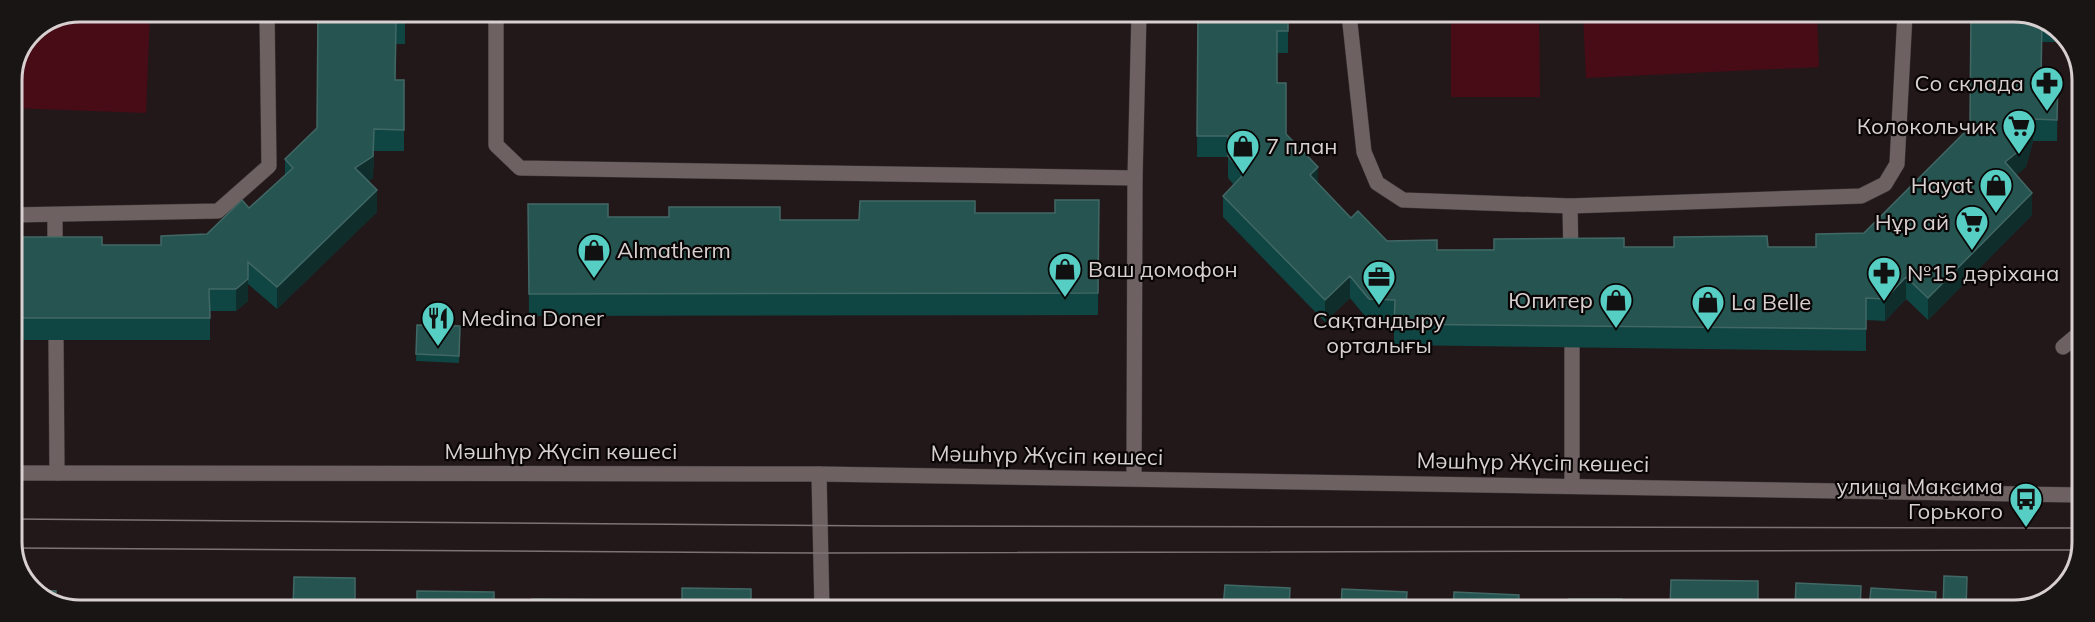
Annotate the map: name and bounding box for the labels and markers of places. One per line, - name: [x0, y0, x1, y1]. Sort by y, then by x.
- pharmacy icon: Со склада: [2029, 65, 2065, 112]
- place label: Со склада: [1915, 69, 2024, 97]
- supermarket icon: Колокольчик: [2001, 108, 2037, 155]
- place label: Колокольчик: [1857, 112, 1996, 140]
- shop icon: 7 план: [1225, 128, 1261, 175]
- place label: 7 план: [1266, 132, 1338, 160]
- shop icon: Hayat: [1978, 167, 2014, 214]
- place label: Hayat: [1911, 171, 1973, 199]
- supermarket icon: Нұр ай: [1954, 204, 1990, 251]
- place label: Нұр ай: [1875, 208, 1949, 236]
- shop icon: Almatherm: [576, 232, 612, 279]
- place label: Almatherm: [617, 236, 731, 264]
- shop icon: Ваш домофон: [1047, 251, 1083, 298]
- place label: Ваш домофон: [1088, 255, 1238, 283]
- pharmacy icon: №15 дәріхана: [1866, 255, 1902, 302]
- office icon: Сақтандыру орталығы: [1361, 259, 1397, 306]
- place label: №15 дәріхана: [1907, 259, 2059, 287]
- shop icon: Юпитер: [1598, 282, 1634, 329]
- shop icon: La Belle: [1690, 284, 1726, 331]
- place label: Юпитер: [1508, 286, 1593, 314]
- place label: La Belle: [1731, 288, 1811, 316]
- restaurant icon: Medina Doner: [420, 300, 456, 347]
- place label: Medina Doner: [461, 304, 604, 332]
- place label: Сақтандыру орталығы: [1313, 306, 1445, 359]
- place label: улица Максима Горького: [1837, 472, 2003, 525]
- bus stop icon: улица Максима Горького: [2008, 481, 2044, 528]

